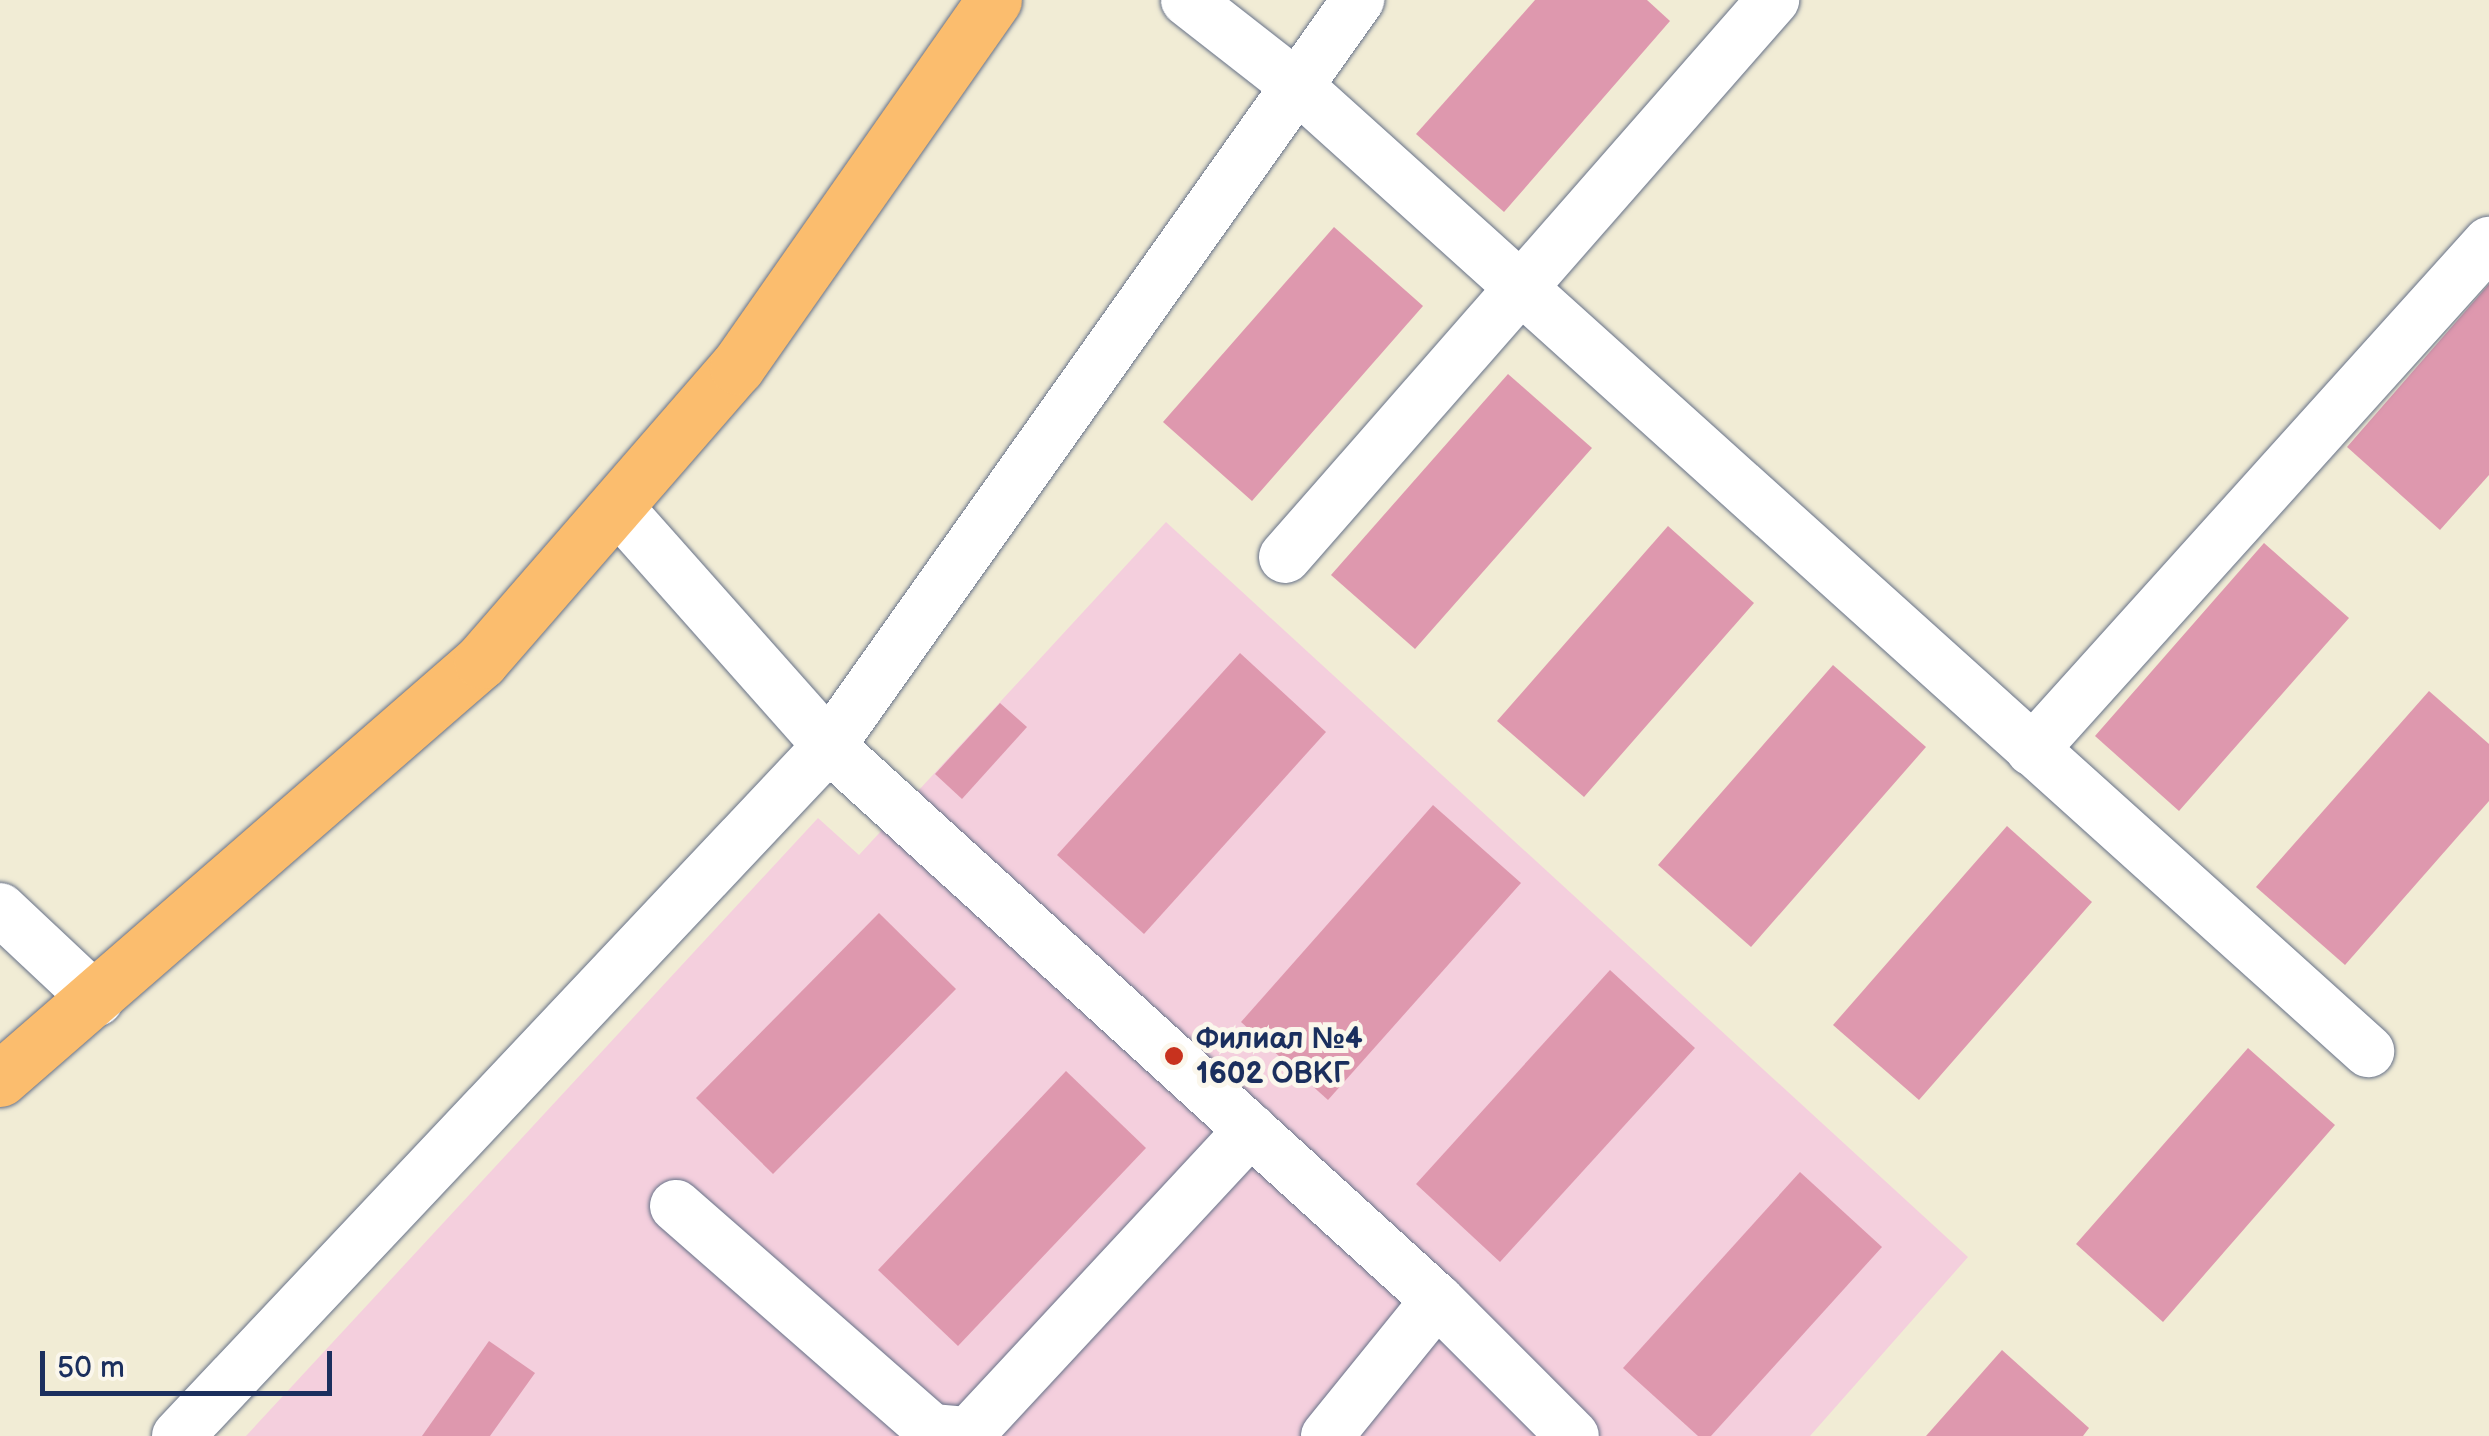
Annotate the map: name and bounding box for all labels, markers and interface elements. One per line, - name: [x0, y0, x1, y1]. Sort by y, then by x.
- place label: Филиал №4 1602 ОВКГ: [1196, 1021, 1363, 1092]
- marker: Филиал №4 1602 ОВКГ: [1161, 1043, 1187, 1069]
- scale bar: [45, 1331, 338, 1393]
- text: 50 m: [57, 1350, 125, 1386]

